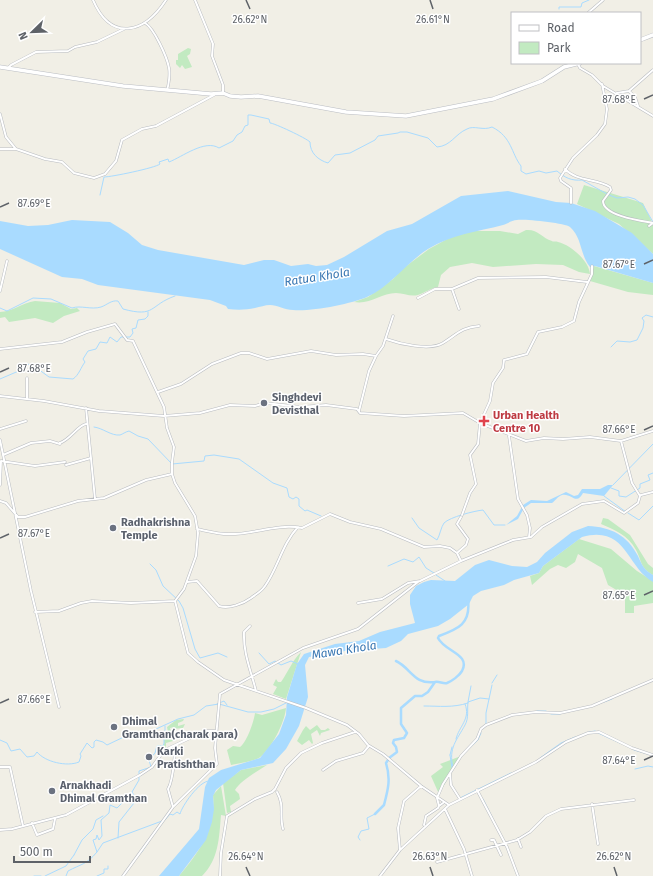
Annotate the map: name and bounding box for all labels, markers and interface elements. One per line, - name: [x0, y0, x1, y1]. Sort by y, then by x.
- north arrow: [12, 12, 52, 52]
- legend: [511, 12, 641, 64]
- text: 26.62°N: [233, 14, 267, 26]
- text: 26.61°N: [416, 14, 450, 26]
- text: Road: [547, 21, 575, 35]
- text: N: [16, 30, 31, 42]
- text: Park: [547, 41, 571, 55]
- text: 87.68°E: [602, 94, 636, 106]
- text: 87.69°E: [17, 198, 51, 210]
- text: 87.67°E: [603, 259, 635, 271]
- water label: Ratua Khola: [283, 265, 351, 289]
- text: 87.68°E: [17, 363, 51, 375]
- place label: Singhdevi Devisthal: [272, 391, 321, 417]
- marker: Singhdevi Devisthal: [259, 398, 269, 408]
- place label: Urban Health Centre 10: [493, 409, 559, 435]
- marker: Urban Health Centre 10: [478, 415, 490, 427]
- text: 87.66°E: [602, 424, 636, 436]
- place label: Radhakrishna Temple: [121, 516, 190, 542]
- marker: Radhakrishna Temple: [108, 523, 118, 533]
- text: 87.67°E: [18, 528, 50, 540]
- text: 87.65°E: [603, 590, 635, 602]
- water label: Mawa Khola: [310, 638, 378, 662]
- text: 87.66°E: [17, 694, 51, 706]
- place label: Dhimal Gramthan(charak para): [122, 715, 238, 741]
- marker: Dhimal Gramthan(charak para): [109, 722, 119, 732]
- place label: Karki Pratishthan: [157, 745, 215, 771]
- marker: Karki Pratishthan: [144, 752, 154, 762]
- text: 87.64°E: [602, 755, 636, 767]
- place label: Arnakhadi Dhimal Gramthan: [59, 779, 147, 805]
- marker: Arnakhadi Dhimal Gramthan: [47, 786, 57, 796]
- scale bar: [14, 838, 90, 864]
- text: 500 m: [20, 845, 53, 859]
- text: 26.64°N: [228, 851, 264, 863]
- text: 26.63°N: [413, 851, 447, 863]
- text: 26.62°N: [597, 851, 631, 863]

